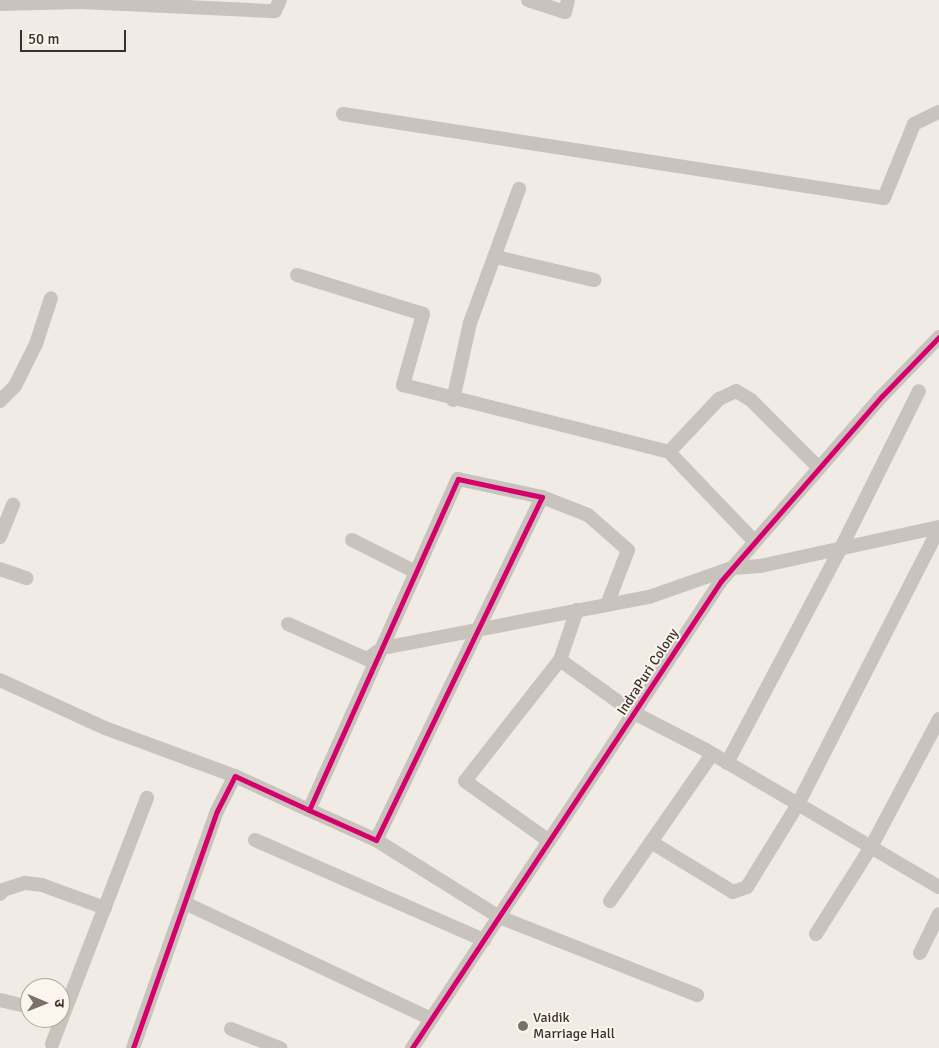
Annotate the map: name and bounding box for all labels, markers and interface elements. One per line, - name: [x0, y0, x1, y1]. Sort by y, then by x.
- scale bar: [22, 20, 129, 52]
- text: 50 m: [28, 30, 59, 48]
- street label: IndraPuri Colony: [614, 626, 682, 718]
- north arrow: [20, 978, 70, 1028]
- text: उ: [51, 999, 68, 1007]
- place label: Vaidik Marriage Hall: [533, 1010, 615, 1042]
- marker: Vaidik Marriage Hall: [517, 1020, 529, 1032]

